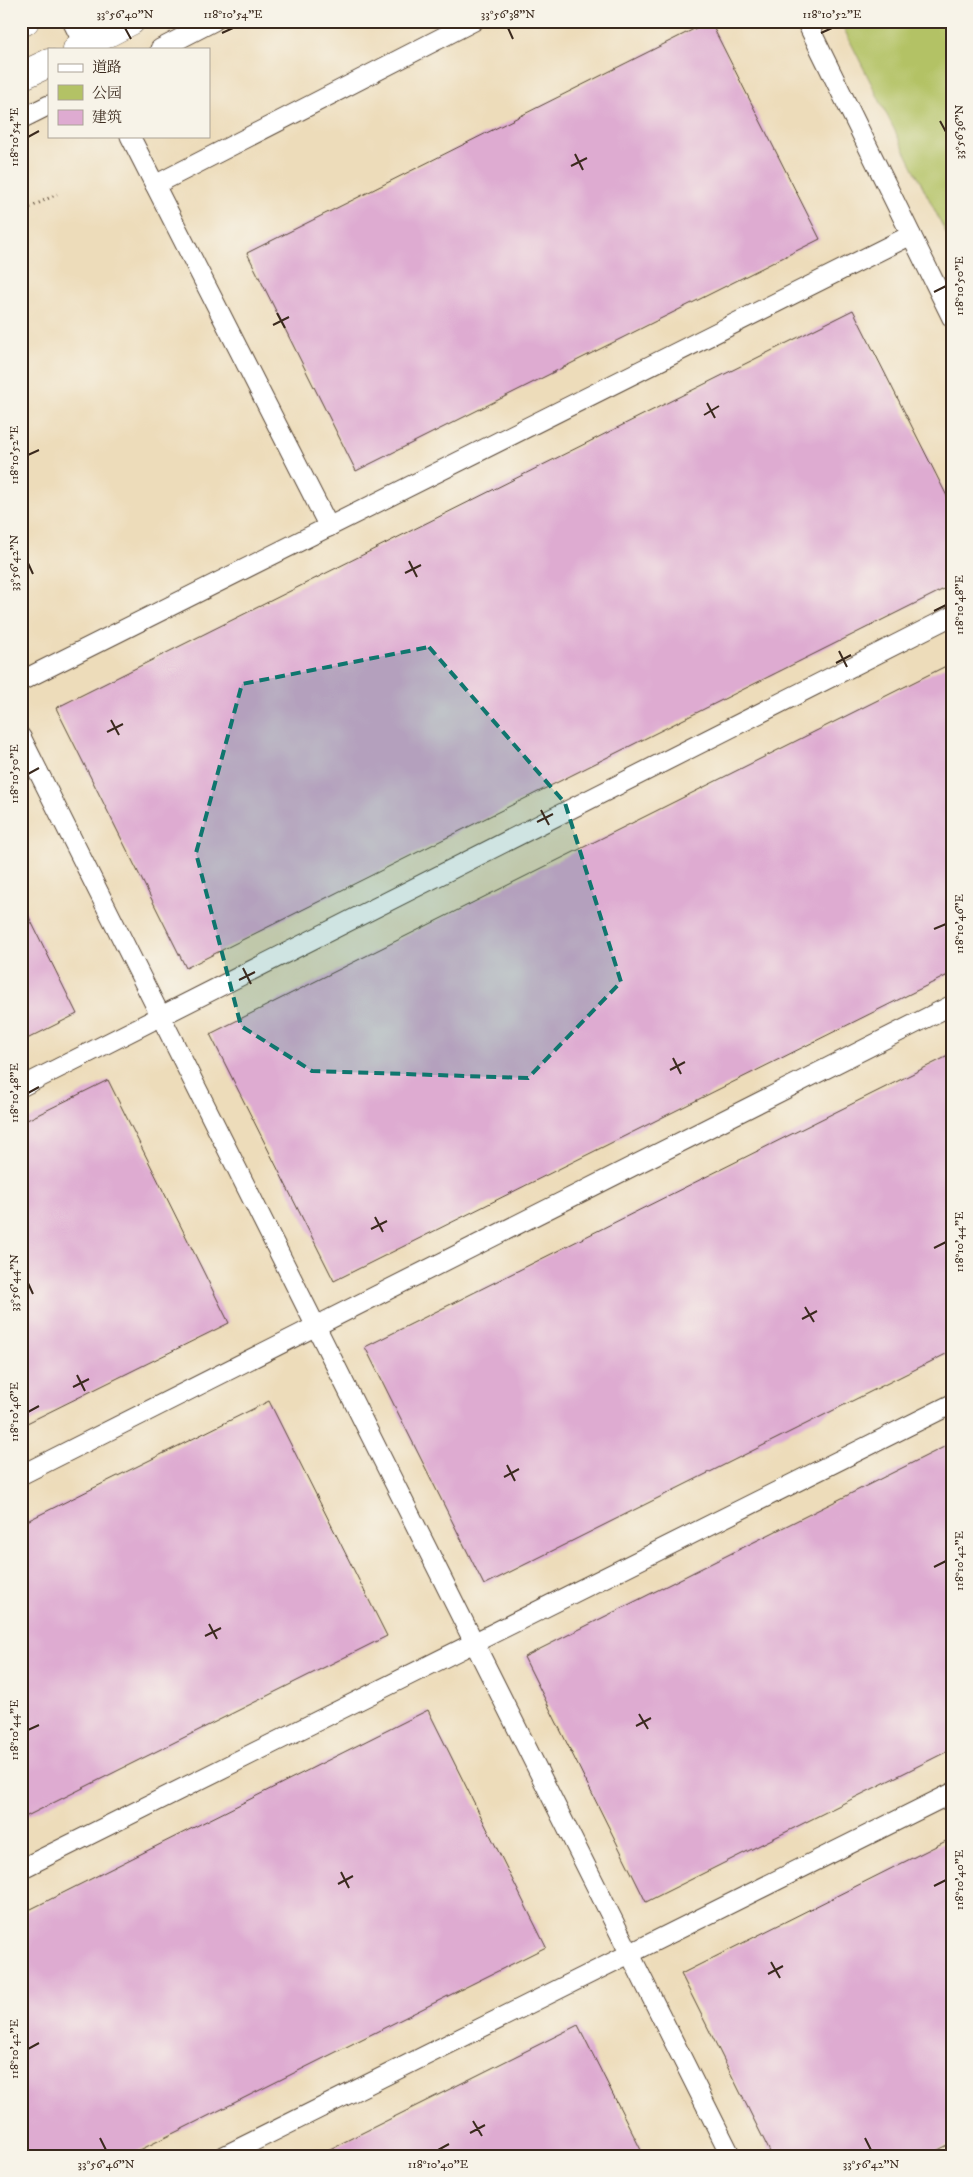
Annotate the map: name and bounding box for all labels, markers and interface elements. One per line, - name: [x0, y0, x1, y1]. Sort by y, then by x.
- text: 33°56'40"N: [96, 7, 154, 22]
- text: 118°10'54"E: [203, 7, 263, 22]
- text: 33°56'38"N: [481, 7, 535, 22]
- text: 118°10'52"E: [803, 7, 862, 22]
- legend: [48, 48, 210, 138]
- text: 道路: [92, 58, 122, 77]
- text: 公园: [92, 84, 122, 103]
- text: 33°56'36"N: [952, 105, 967, 159]
- text: 118°10'54"E: [7, 107, 22, 167]
- text: 建筑: [92, 108, 122, 127]
- text: 118°10'50"E: [952, 256, 967, 316]
- text: 118°10'52"E: [7, 425, 22, 484]
- text: 33°56'42"N: [7, 535, 22, 591]
- text: 118°10'48"E: [952, 575, 967, 635]
- text: 118°10'50"E: [7, 744, 22, 804]
- text: 118°10'46"E: [952, 893, 967, 954]
- text: 118°10'48"E: [7, 1063, 22, 1123]
- text: 118°10'44"E: [952, 1211, 967, 1272]
- text: 33°56'44"N: [7, 1254, 22, 1312]
- text: 118°10'46"E: [7, 1381, 22, 1442]
- text: 118°10'42"E: [952, 1531, 967, 1591]
- text: 118°10'44"E: [7, 1699, 22, 1760]
- text: 118°10'40"E: [952, 1849, 967, 1910]
- text: 118°10'42"E: [7, 2019, 22, 2079]
- text: 33°56'46"N: [77, 2157, 135, 2172]
- text: 118°10'40"E: [408, 2157, 469, 2172]
- text: 33°56'42"N: [843, 2157, 899, 2172]

